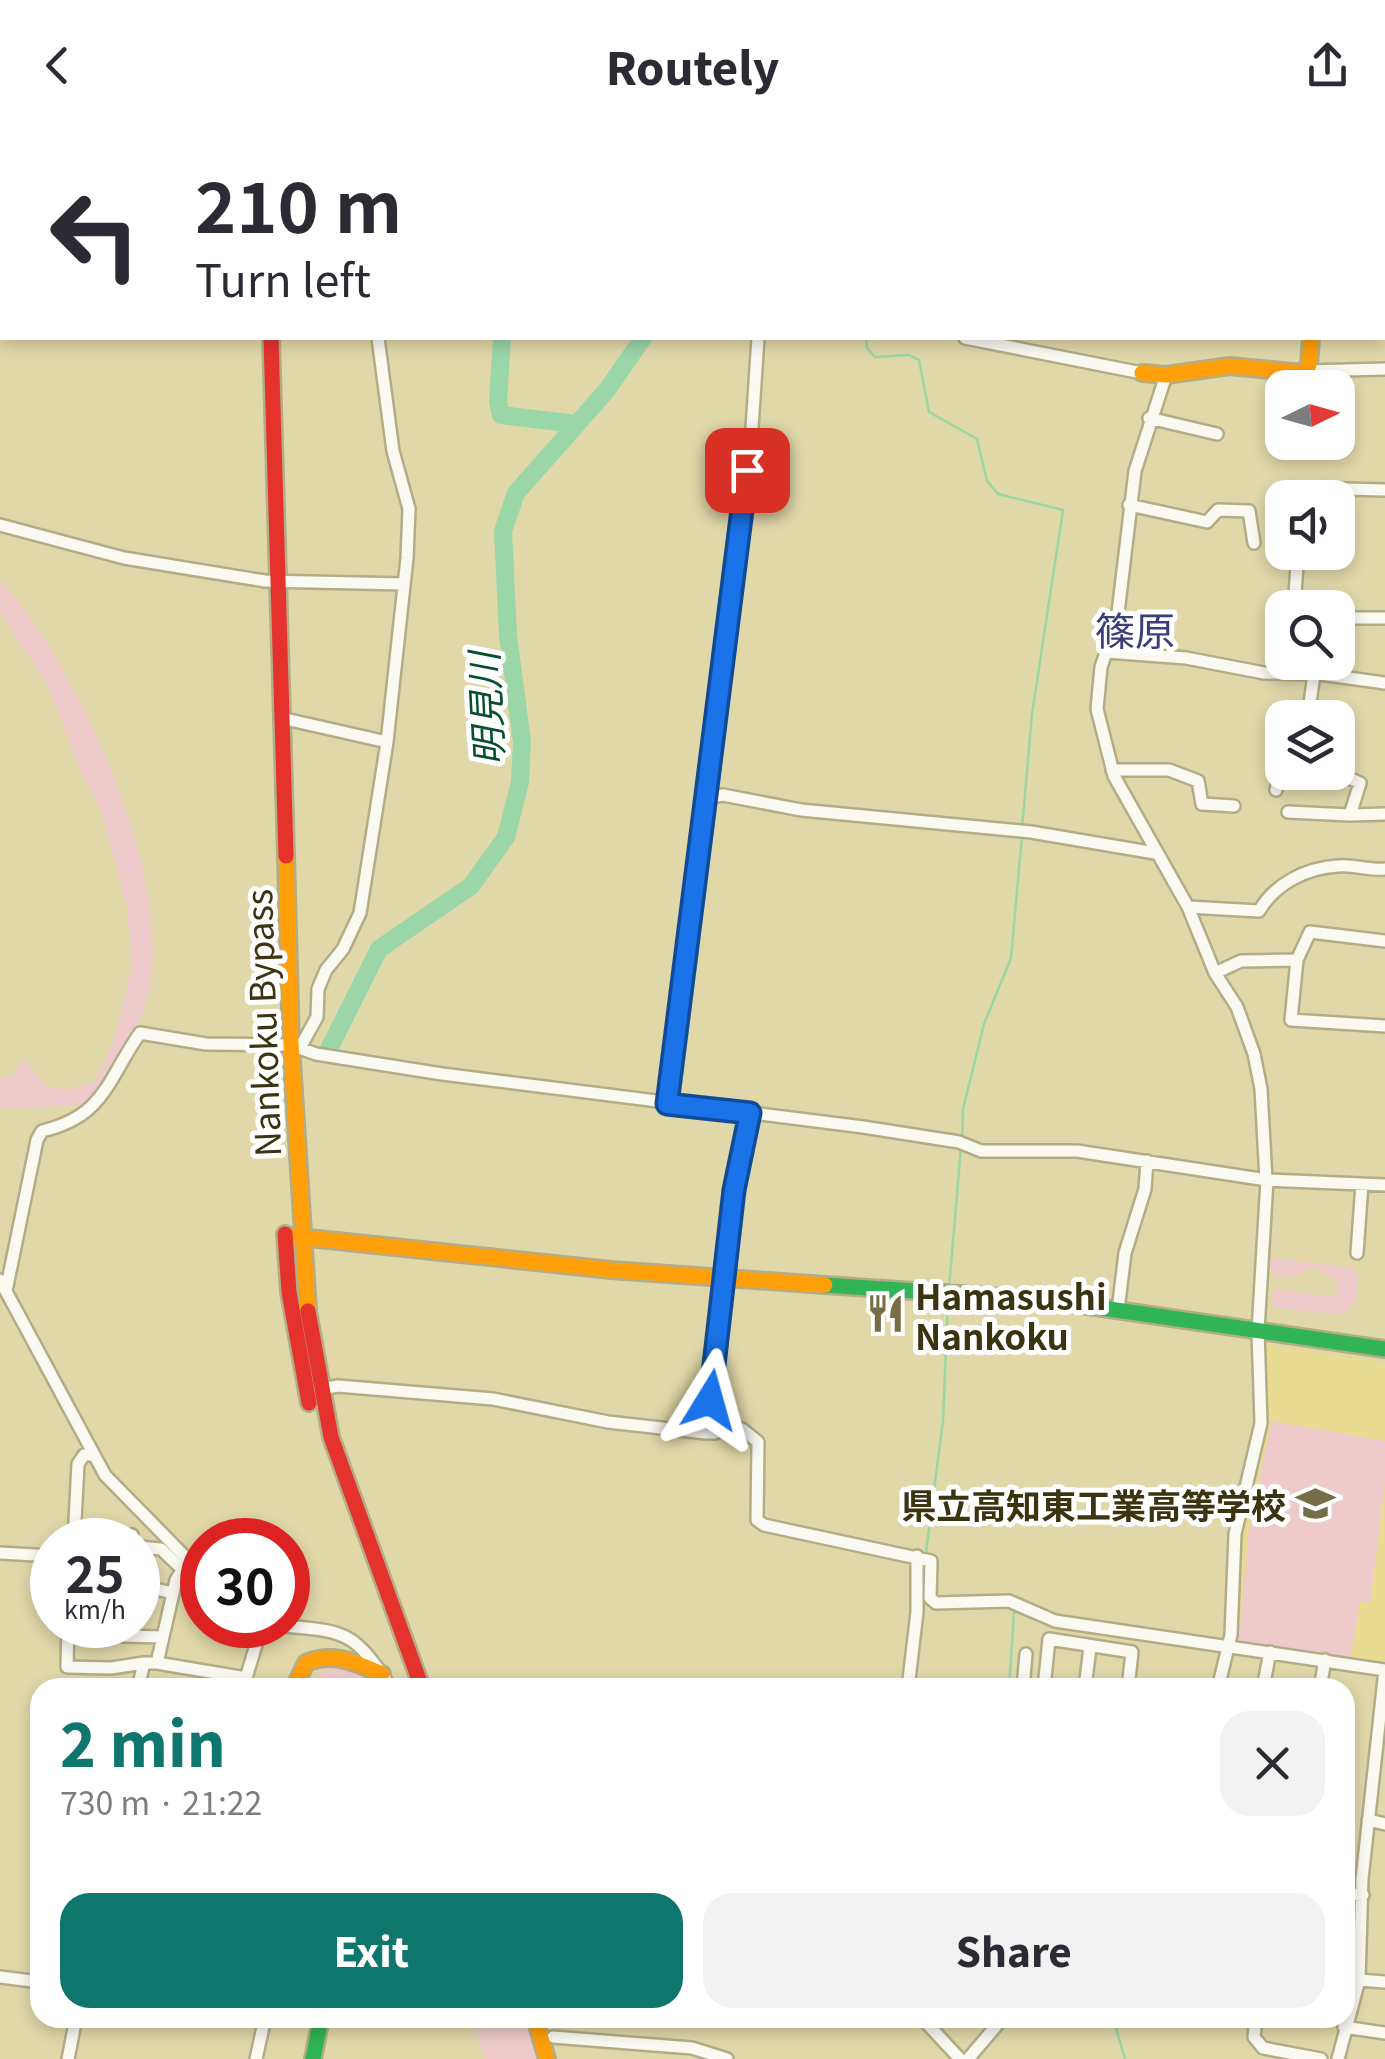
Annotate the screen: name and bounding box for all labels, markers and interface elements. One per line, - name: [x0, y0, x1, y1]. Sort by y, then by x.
- text: Routely: [606, 33, 779, 98]
- icon: back: [30, 38, 85, 93]
- icon: share: [1300, 38, 1355, 93]
- text: 210 m: [195, 152, 402, 253]
- icon: left: [30, 170, 160, 300]
- text: Turn left: [195, 245, 371, 310]
- north arrow: [1265, 370, 1355, 460]
- map controls: [1265, 370, 1355, 790]
- pin: [705, 428, 790, 513]
- icon: arrive: [720, 443, 775, 498]
- button: sound: [1265, 480, 1355, 570]
- button: search: [1265, 590, 1355, 680]
- district label: 篠原: [1095, 600, 1175, 658]
- water label: 明見川: [453, 647, 514, 767]
- button: layers: [1265, 700, 1355, 790]
- street label: Nankoku Bypass: [231, 888, 291, 1158]
- place label: Hamasushi Nankoku: [915, 1269, 1107, 1360]
- restaurant icon: Hamasushi Nankoku: [864, 1293, 906, 1335]
- position arrow: [658, 1348, 762, 1452]
- place label: 県立高知東工業高等学校: [901, 1478, 1286, 1529]
- school or university icon: 県立高知東工業高等学校: [1295, 1482, 1337, 1524]
- speed limit sign: 30: [180, 1518, 310, 1648]
- text: 25: [66, 1535, 125, 1607]
- text: km/h: [64, 1590, 126, 1626]
- text: 2 min: [60, 1697, 226, 1784]
- button: close: [1220, 1711, 1325, 1816]
- text: 730 m · 21:22: [60, 1778, 262, 1824]
- button: Exit: [60, 1893, 683, 2008]
- button: Share: [703, 1893, 1325, 2008]

